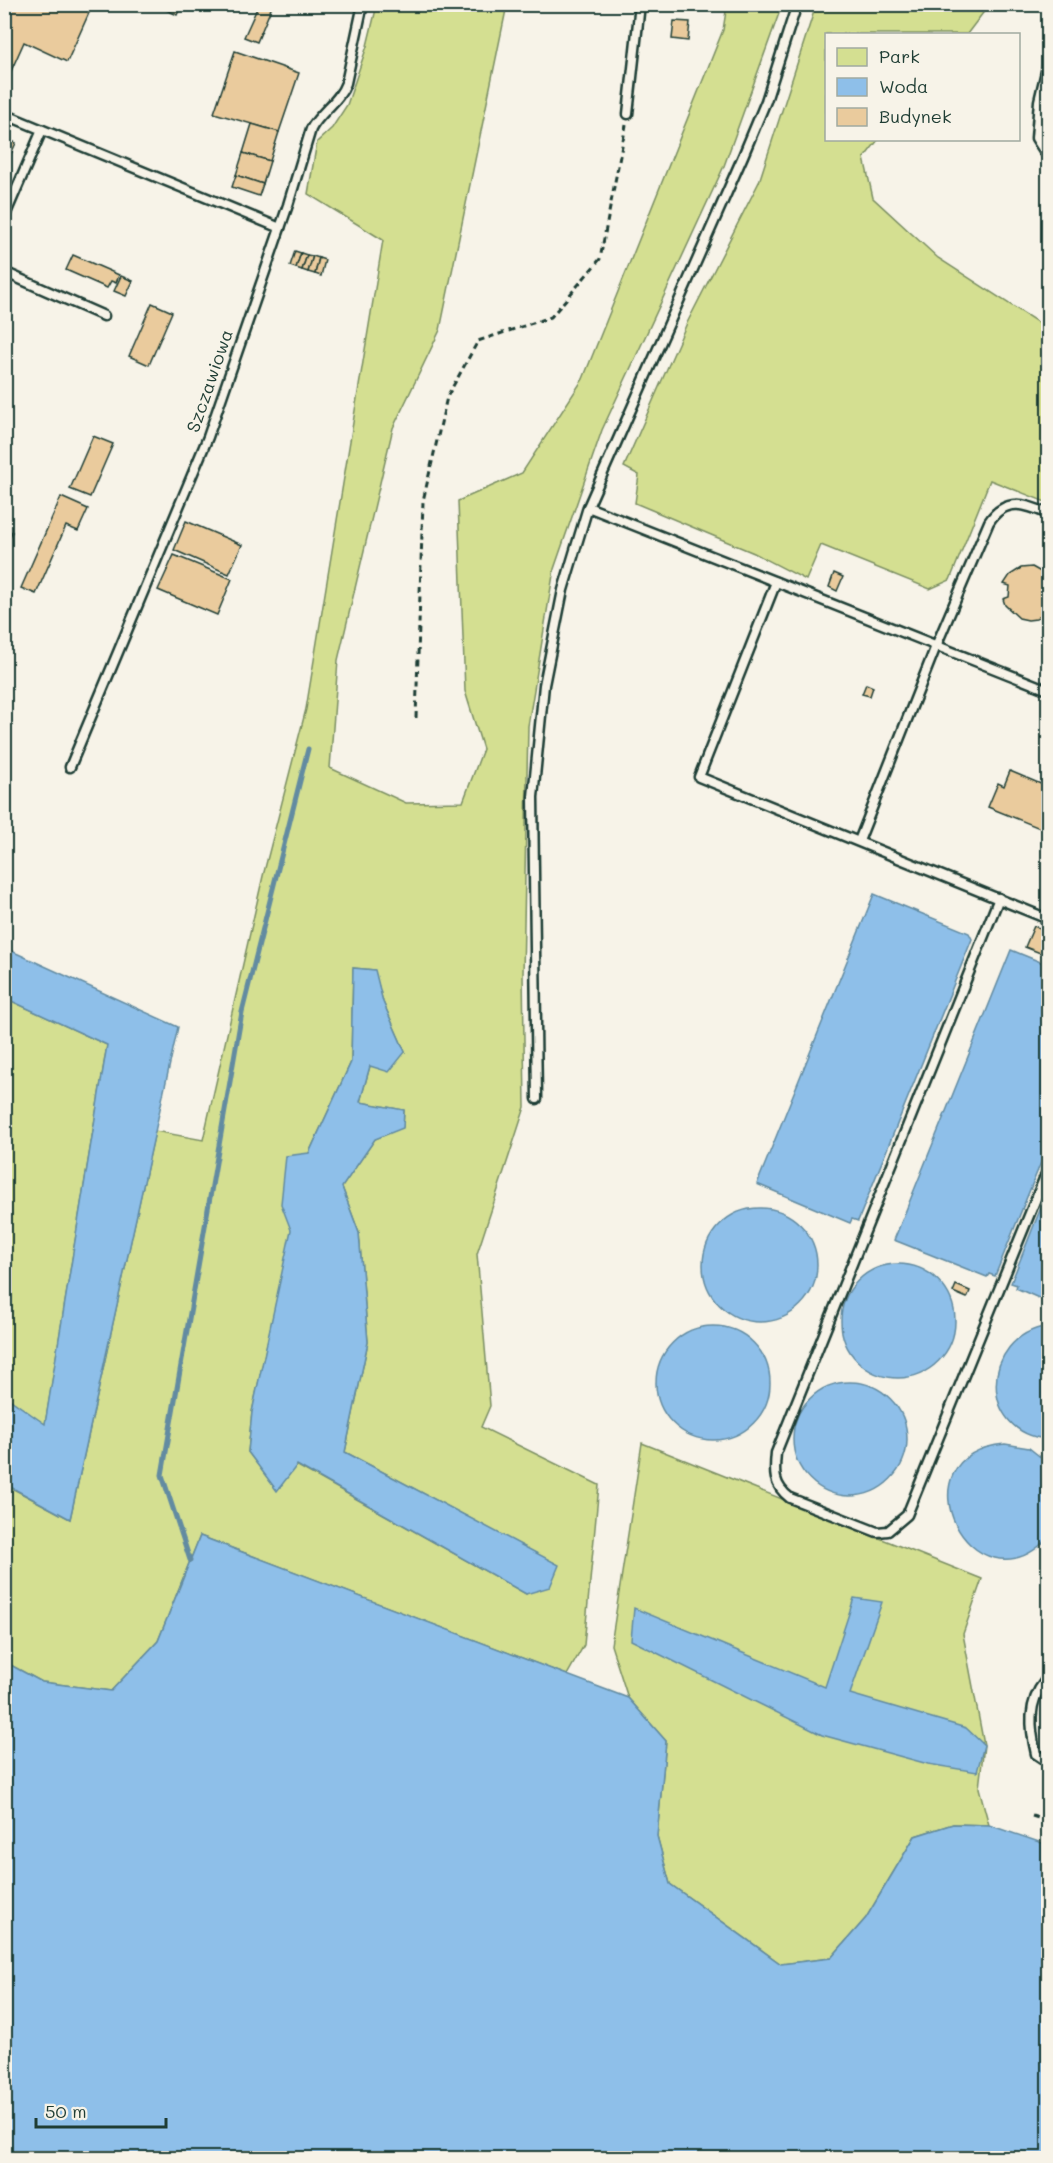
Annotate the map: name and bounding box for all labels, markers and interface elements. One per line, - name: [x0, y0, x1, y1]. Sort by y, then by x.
- legend: [825, 33, 1020, 141]
- text: Park: [879, 44, 920, 68]
- text: Woda: [879, 74, 928, 98]
- text: Budynek: [879, 104, 952, 128]
- street label: Szczawiowa: [180, 326, 238, 435]
- scale bar: [36, 2091, 166, 2129]
- text: 50 m: [45, 2099, 87, 2123]

